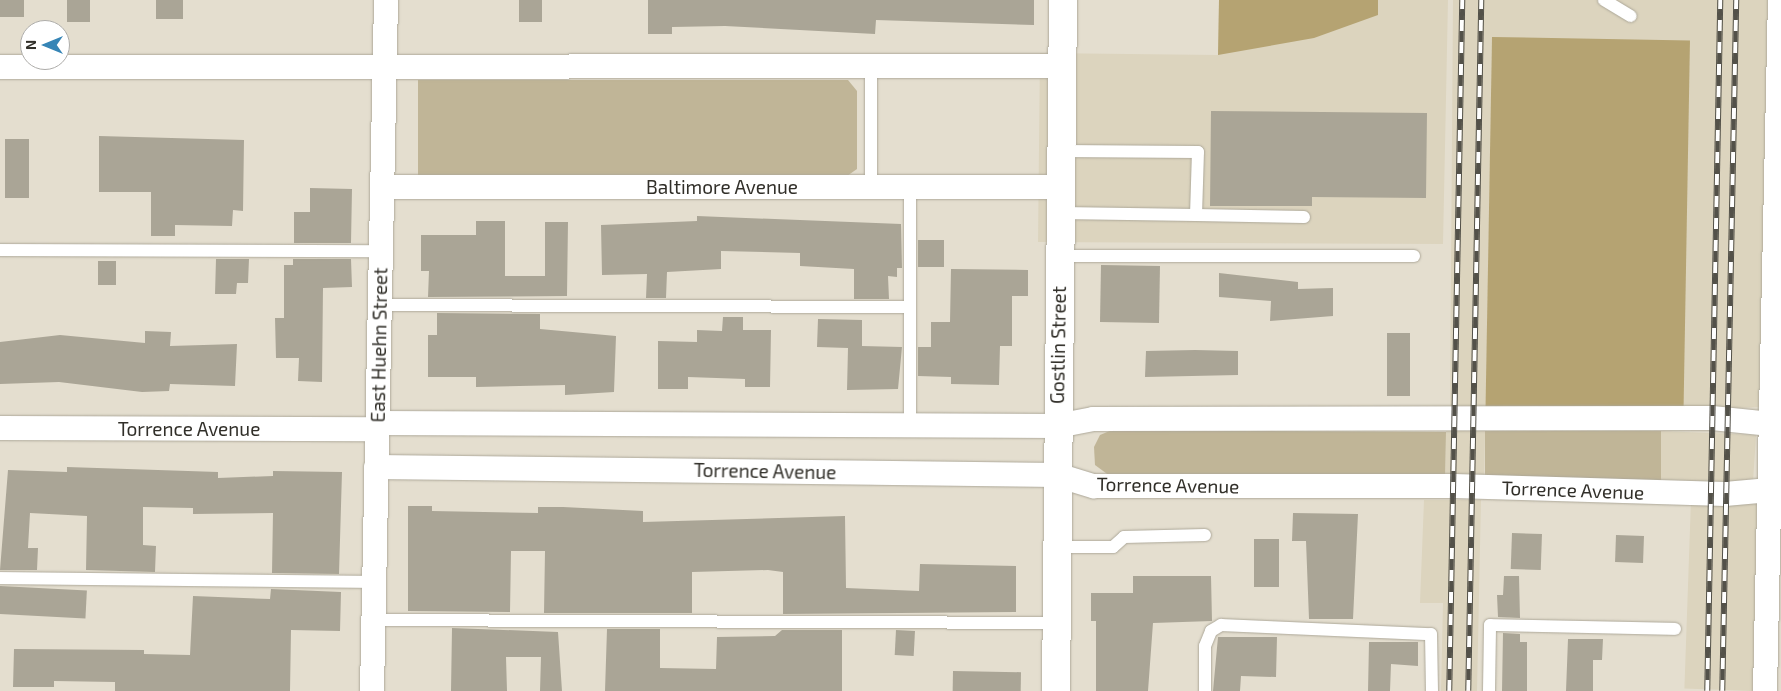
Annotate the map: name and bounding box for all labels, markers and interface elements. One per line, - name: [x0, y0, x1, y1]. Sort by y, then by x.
- north arrow: [20, 20, 70, 70]
- text: N: [22, 40, 39, 50]
- street label: Baltimore Avenue: [646, 176, 798, 198]
- street label: East Huehn Street: [366, 267, 392, 423]
- street label: Gostlin Street: [1046, 286, 1070, 404]
- street label: Torrence Avenue: [117, 418, 261, 440]
- street label: Torrence Avenue: [693, 458, 837, 484]
- street label: Torrence Avenue: [1096, 472, 1240, 498]
- street label: Torrence Avenue: [1501, 476, 1645, 504]

